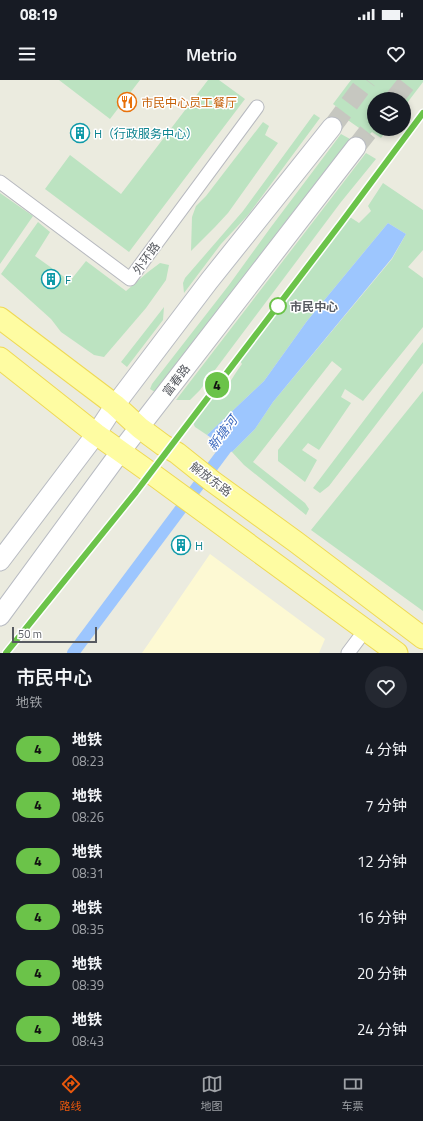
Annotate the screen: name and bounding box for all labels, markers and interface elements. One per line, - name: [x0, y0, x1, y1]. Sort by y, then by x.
- text: 08:19: [20, 3, 57, 26]
- text: Metrio: [186, 41, 237, 68]
- icon: menu: [16, 43, 38, 65]
- icon: heart: [385, 43, 407, 65]
- restaurant icon: 市民中心员工餐厅: [116, 91, 138, 113]
- map controls: [367, 92, 411, 136]
- button: layers: [367, 92, 411, 136]
- place label: 市民中心员工餐厅: [141, 93, 237, 112]
- building icon: H（行政服务中心）: [69, 122, 91, 144]
- place label: H（行政服务中心）: [94, 124, 198, 143]
- street label: 外环路: [128, 238, 164, 278]
- building icon: F: [40, 268, 62, 290]
- place label: F: [65, 270, 71, 289]
- marker: 市民中心: [269, 297, 287, 315]
- place label: 市民中心: [290, 297, 338, 316]
- street label: 富春路: [158, 360, 194, 400]
- line badge: 4: [204, 372, 230, 398]
- text: 4: [213, 374, 221, 395]
- water label: 新塘河: [202, 409, 244, 455]
- street label: 解放东路: [186, 457, 236, 501]
- building icon: H: [170, 534, 192, 556]
- place label: H: [195, 536, 203, 555]
- scale bar: [12, 625, 97, 644]
- text: 50 m: [18, 626, 42, 642]
- text: 市民中心: [16, 662, 92, 691]
- button: heart: [365, 666, 407, 708]
- text: 地铁: [16, 692, 42, 712]
- text: 地铁: [72, 728, 102, 751]
- text: 4: [34, 738, 42, 759]
- text: 4 分钟: [365, 738, 407, 761]
- text: 08:23: [72, 751, 104, 771]
- text: 地铁: [72, 784, 102, 807]
- text: 4: [34, 794, 42, 815]
- text: 7 分钟: [365, 794, 407, 817]
- text: 08:26: [72, 807, 104, 827]
- text: 地铁: [72, 840, 102, 863]
- text: 4: [34, 850, 42, 871]
- text: 12 分钟: [357, 850, 407, 873]
- text: 08:31: [72, 863, 104, 883]
- text: 地铁: [72, 896, 102, 919]
- text: 4: [34, 906, 42, 927]
- text: 16 分钟: [357, 906, 407, 929]
- text: 08:35: [72, 919, 104, 939]
- text: 地铁: [72, 952, 102, 975]
- text: 4: [34, 962, 42, 983]
- text: 20 分钟: [357, 962, 407, 985]
- text: 08:39: [72, 975, 104, 995]
- text: 地铁: [72, 1008, 102, 1031]
- text: 4: [34, 1018, 42, 1039]
- text: 24 分钟: [357, 1018, 407, 1041]
- text: 08:43: [72, 1031, 104, 1051]
- tab: 路线: [60, 1073, 82, 1114]
- tab: 地图: [201, 1073, 223, 1114]
- tab: 车票: [342, 1073, 364, 1114]

